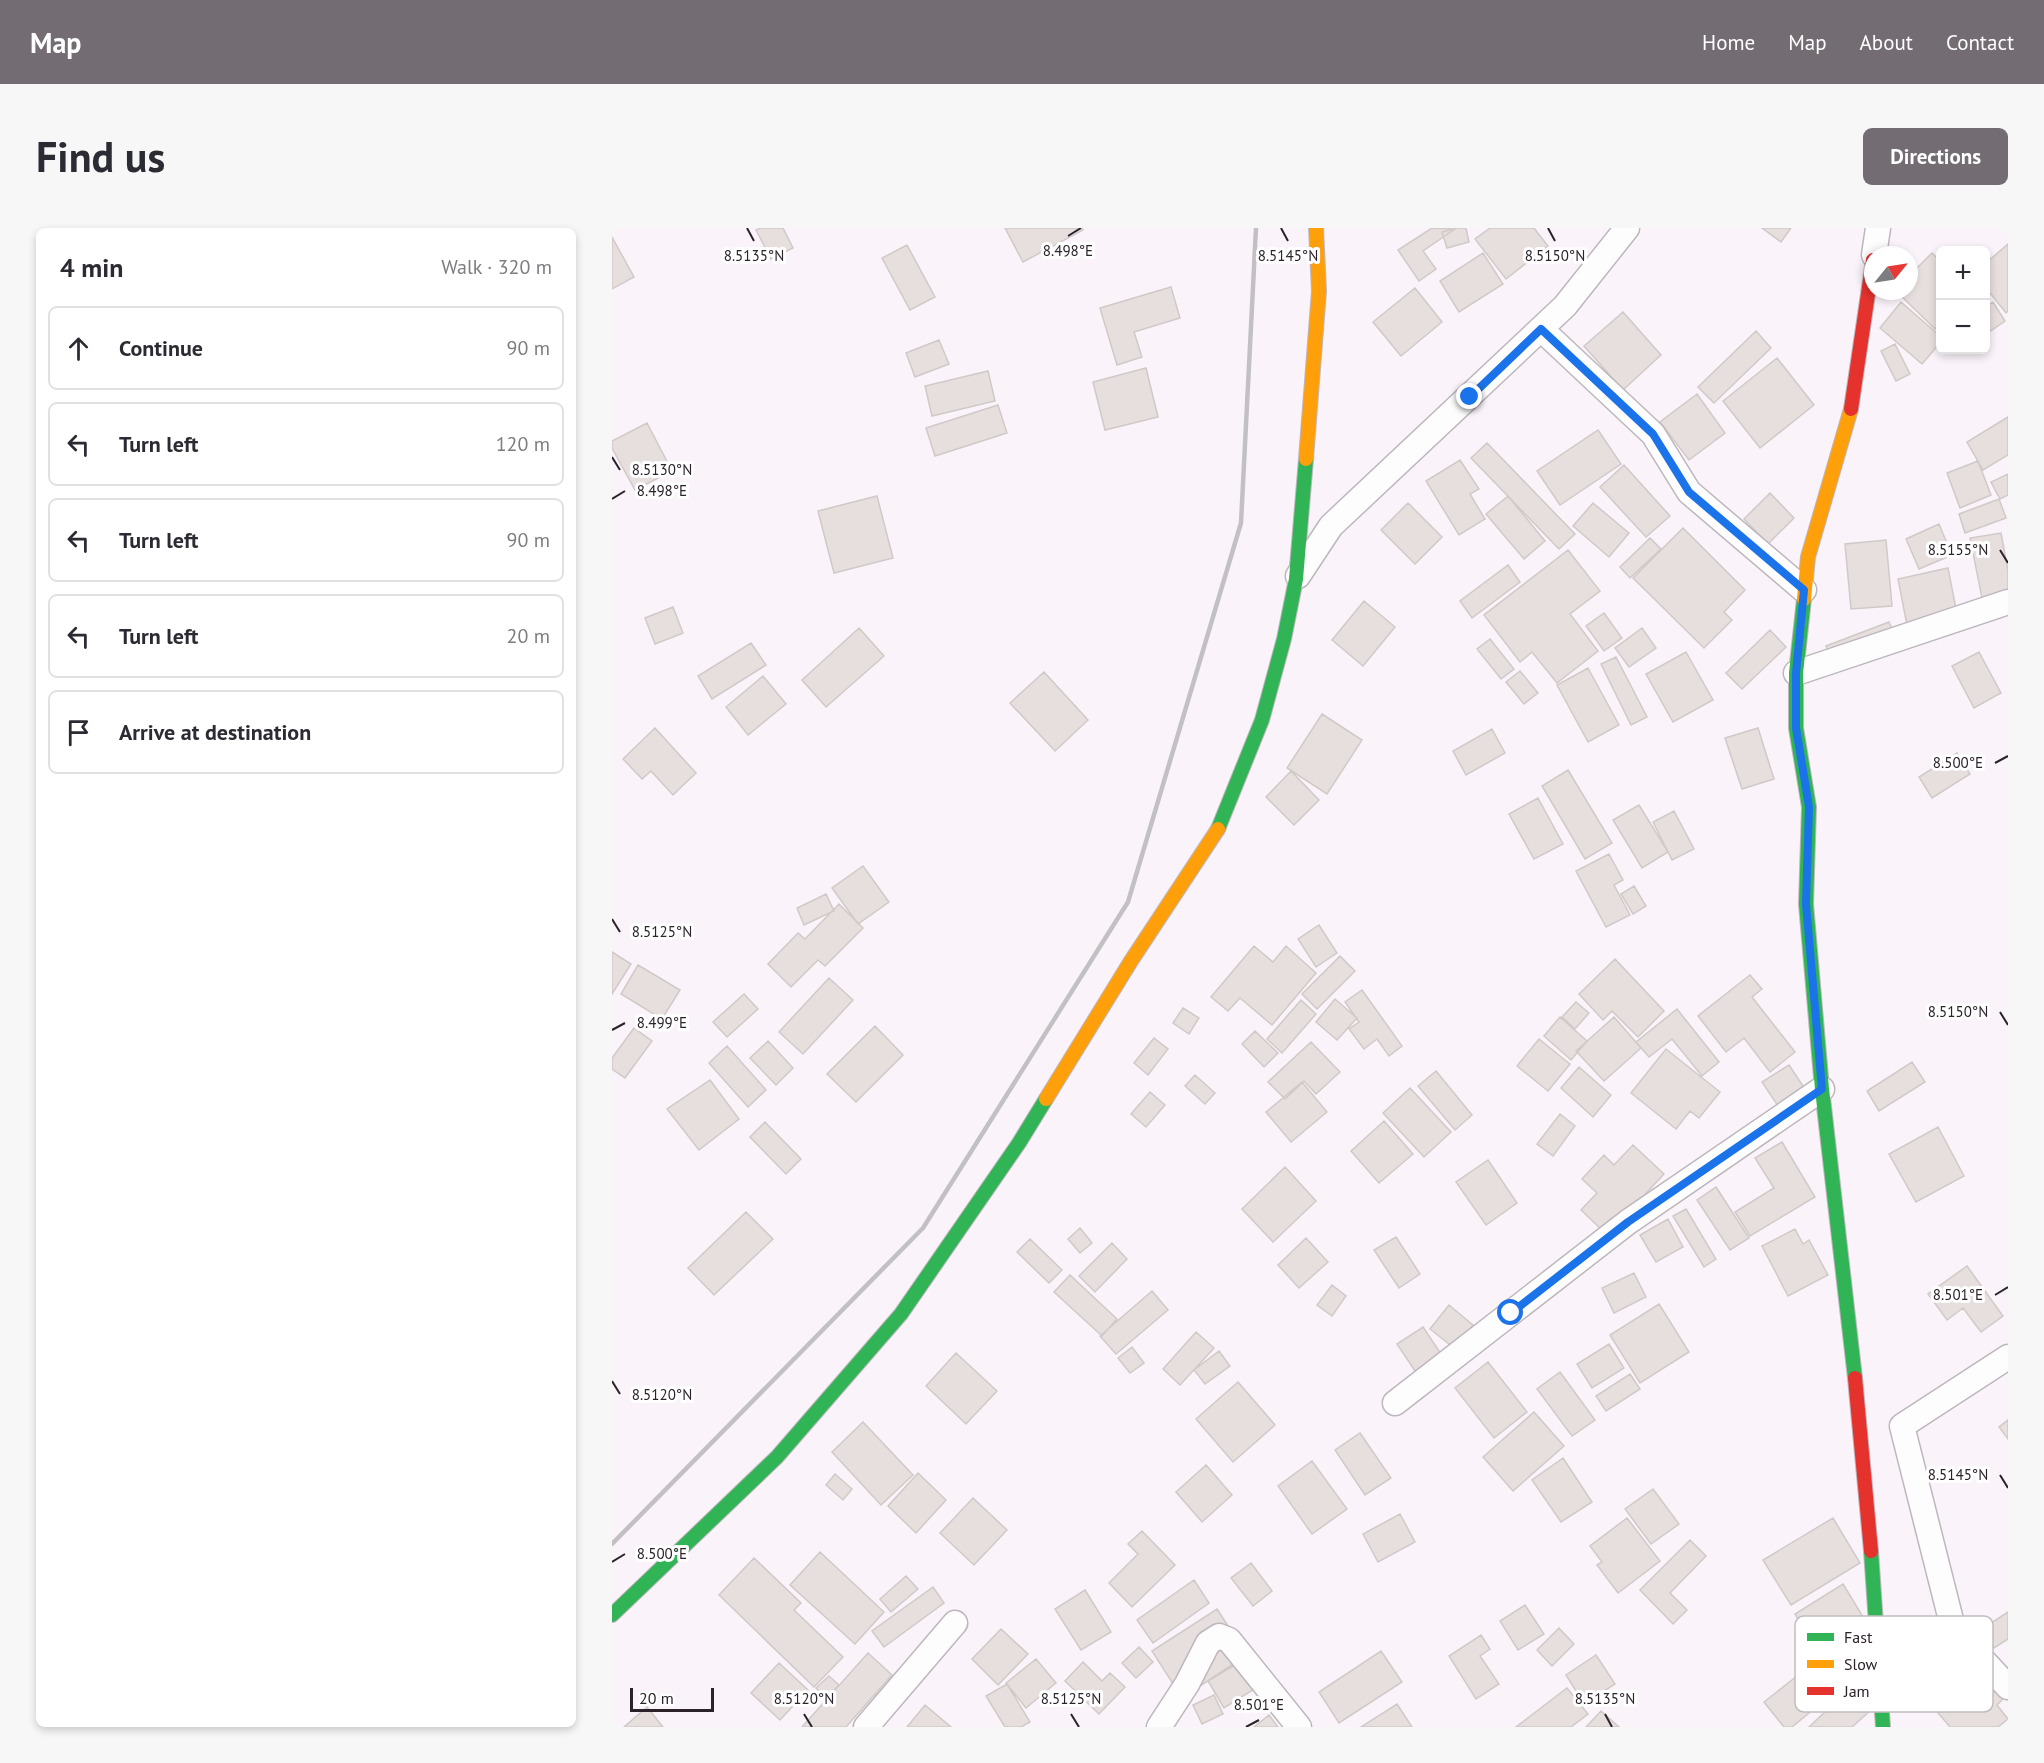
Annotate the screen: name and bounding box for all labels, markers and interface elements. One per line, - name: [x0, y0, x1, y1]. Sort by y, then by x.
- text: Map: [30, 24, 81, 61]
- text: Home: [1702, 29, 1755, 56]
- text: Map: [1788, 29, 1827, 56]
- text: About: [1860, 29, 1913, 56]
- text: Contact: [1946, 29, 2014, 56]
- button: Directions: [1863, 128, 2008, 185]
- text: Find us: [36, 129, 165, 184]
- text: 8.498°E: [1043, 241, 1093, 260]
- text: 8.5135°N: [724, 246, 784, 265]
- text: 8.5145°N: [1258, 246, 1318, 265]
- text: 8.5150°N: [1525, 246, 1585, 265]
- north arrow: [1864, 246, 1918, 300]
- map controls: [1936, 246, 1990, 354]
- button: +: [1936, 246, 1990, 300]
- text: 4 min: [60, 251, 123, 284]
- text: Walk · 320 m: [441, 254, 552, 280]
- button: −: [1936, 300, 1990, 354]
- icon: ahead: [62, 332, 95, 365]
- text: Continue: [119, 334, 203, 362]
- text: 90 m: [507, 335, 550, 361]
- route end: [1456, 383, 1482, 409]
- icon: left: [62, 428, 95, 461]
- text: Turn left: [119, 430, 199, 458]
- text: 120 m: [496, 431, 550, 457]
- text: 8.5130°N: [632, 460, 692, 479]
- text: 8.498°E: [637, 481, 687, 500]
- icon: left: [62, 524, 95, 557]
- text: Turn left: [119, 526, 199, 554]
- text: 90 m: [507, 527, 550, 553]
- text: 8.5155°N: [1928, 540, 1988, 559]
- icon: left: [62, 620, 95, 653]
- text: Turn left: [119, 622, 199, 650]
- text: 20 m: [507, 623, 550, 649]
- icon: arrive: [62, 716, 95, 749]
- text: Arrive at destination: [119, 718, 311, 746]
- text: 8.500°E: [1933, 753, 1983, 772]
- text: 8.5125°N: [632, 922, 692, 941]
- text: 8.5150°N: [1928, 1002, 1988, 1021]
- text: 8.499°E: [637, 1013, 687, 1032]
- text: 8.501°E: [1933, 1285, 1983, 1304]
- route start: [1497, 1299, 1523, 1325]
- text: 8.5120°N: [632, 1385, 692, 1404]
- text: 8.5145°N: [1928, 1465, 1988, 1484]
- text: 8.500°E: [637, 1544, 687, 1563]
- legend: [1795, 1616, 1993, 1712]
- text: Fast: [1844, 1627, 1873, 1647]
- text: Slow: [1844, 1654, 1878, 1674]
- text: Jam: [1843, 1681, 1870, 1701]
- scale bar: [630, 1685, 714, 1712]
- text: 20 m: [639, 1688, 674, 1708]
- text: 8.5120°N: [774, 1689, 834, 1708]
- text: 8.5125°N: [1041, 1689, 1101, 1708]
- text: 8.5135°N: [1575, 1689, 1635, 1708]
- text: 8.501°E: [1234, 1695, 1284, 1714]

